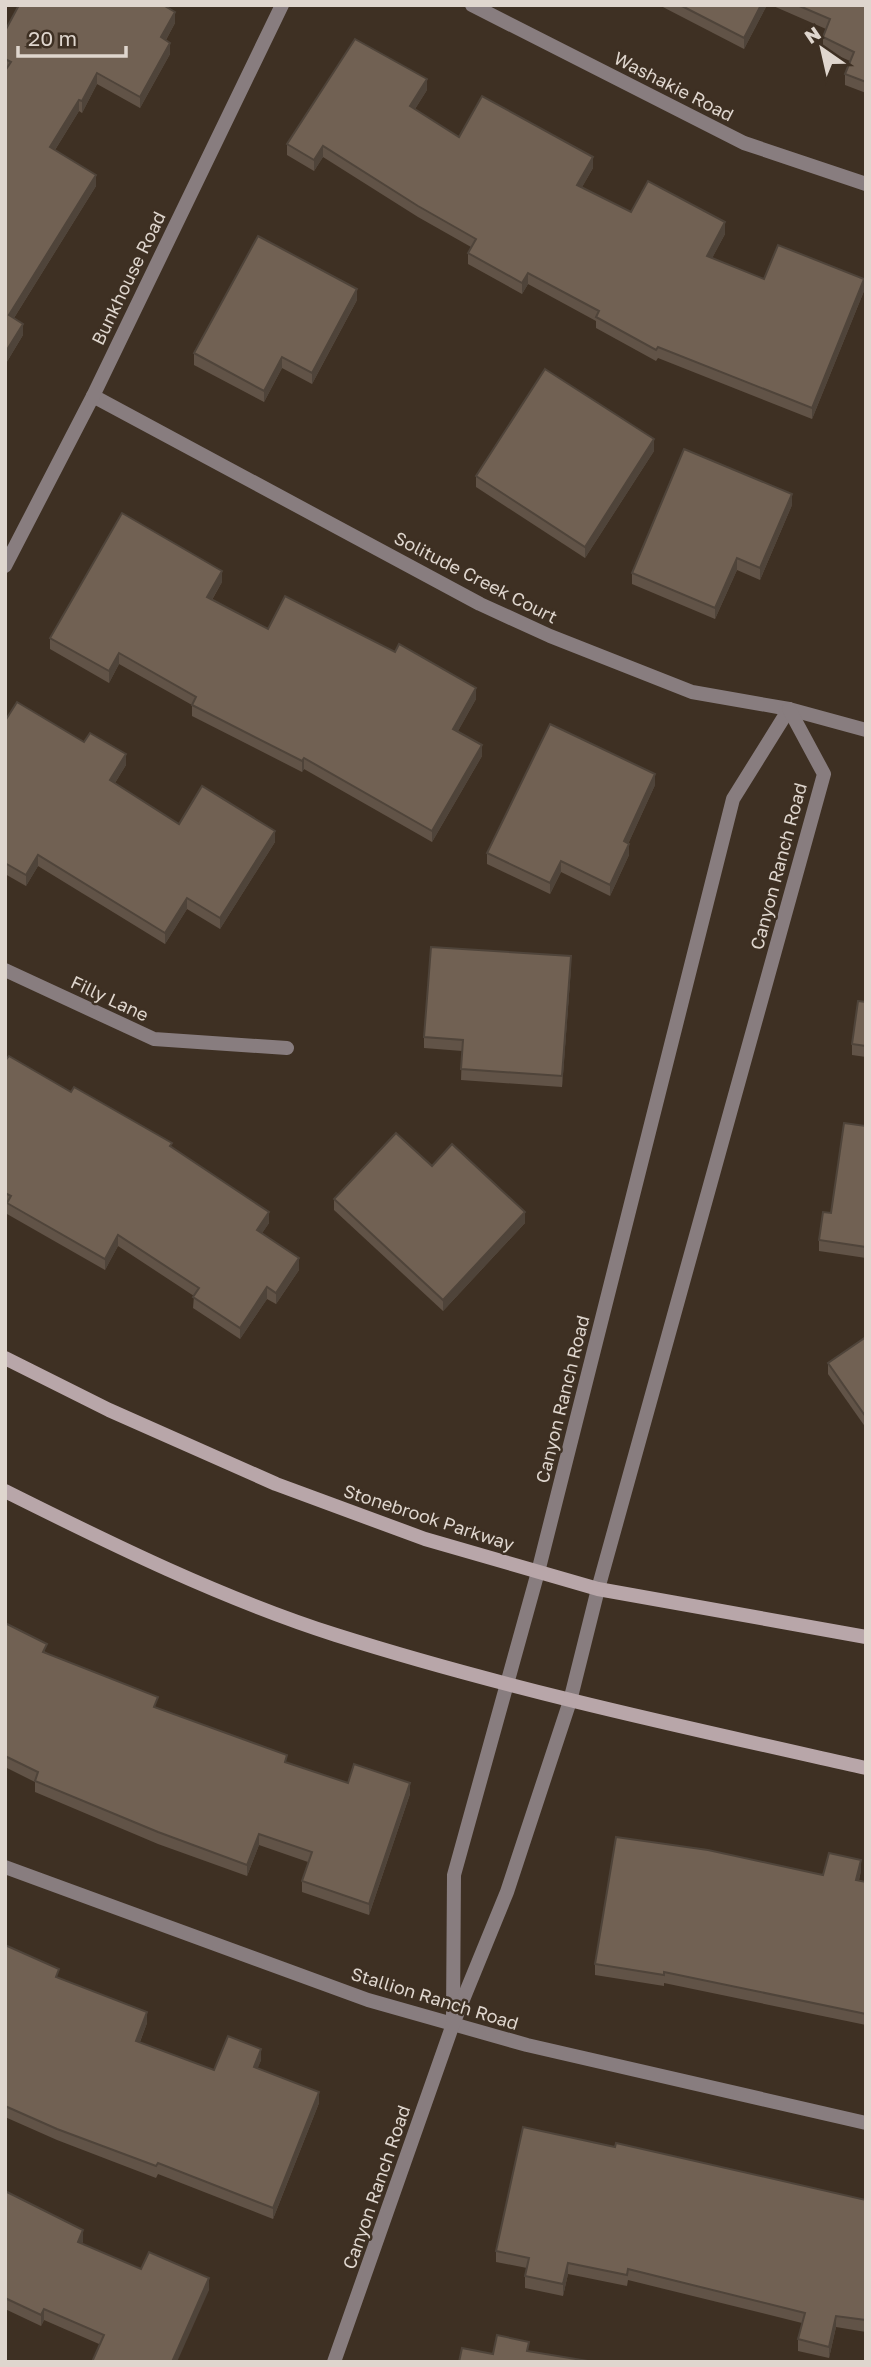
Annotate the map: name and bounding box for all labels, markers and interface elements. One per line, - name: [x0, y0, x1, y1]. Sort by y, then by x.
- scale bar: [18, 14, 126, 58]
- north arrow: [787, 14, 857, 84]
- text: N: [800, 21, 825, 48]
- text: 20 m: [28, 25, 77, 51]
- street label: Washakie Road: [610, 46, 738, 126]
- street label: Bunkhouse Road: [86, 208, 170, 348]
- street label: Solitude Creek Court: [391, 526, 561, 628]
- street label: Canyon Ranch Road: [745, 780, 811, 952]
- street label: Filly Lane: [68, 970, 152, 1026]
- street label: Canyon Ranch Road: [531, 1313, 593, 1485]
- street label: Stonebrook Parkway: [341, 1479, 517, 1555]
- street label: Stallion Ranch Road: [349, 1962, 521, 2034]
- street label: Canyon Ranch Road: [338, 2102, 414, 2272]

